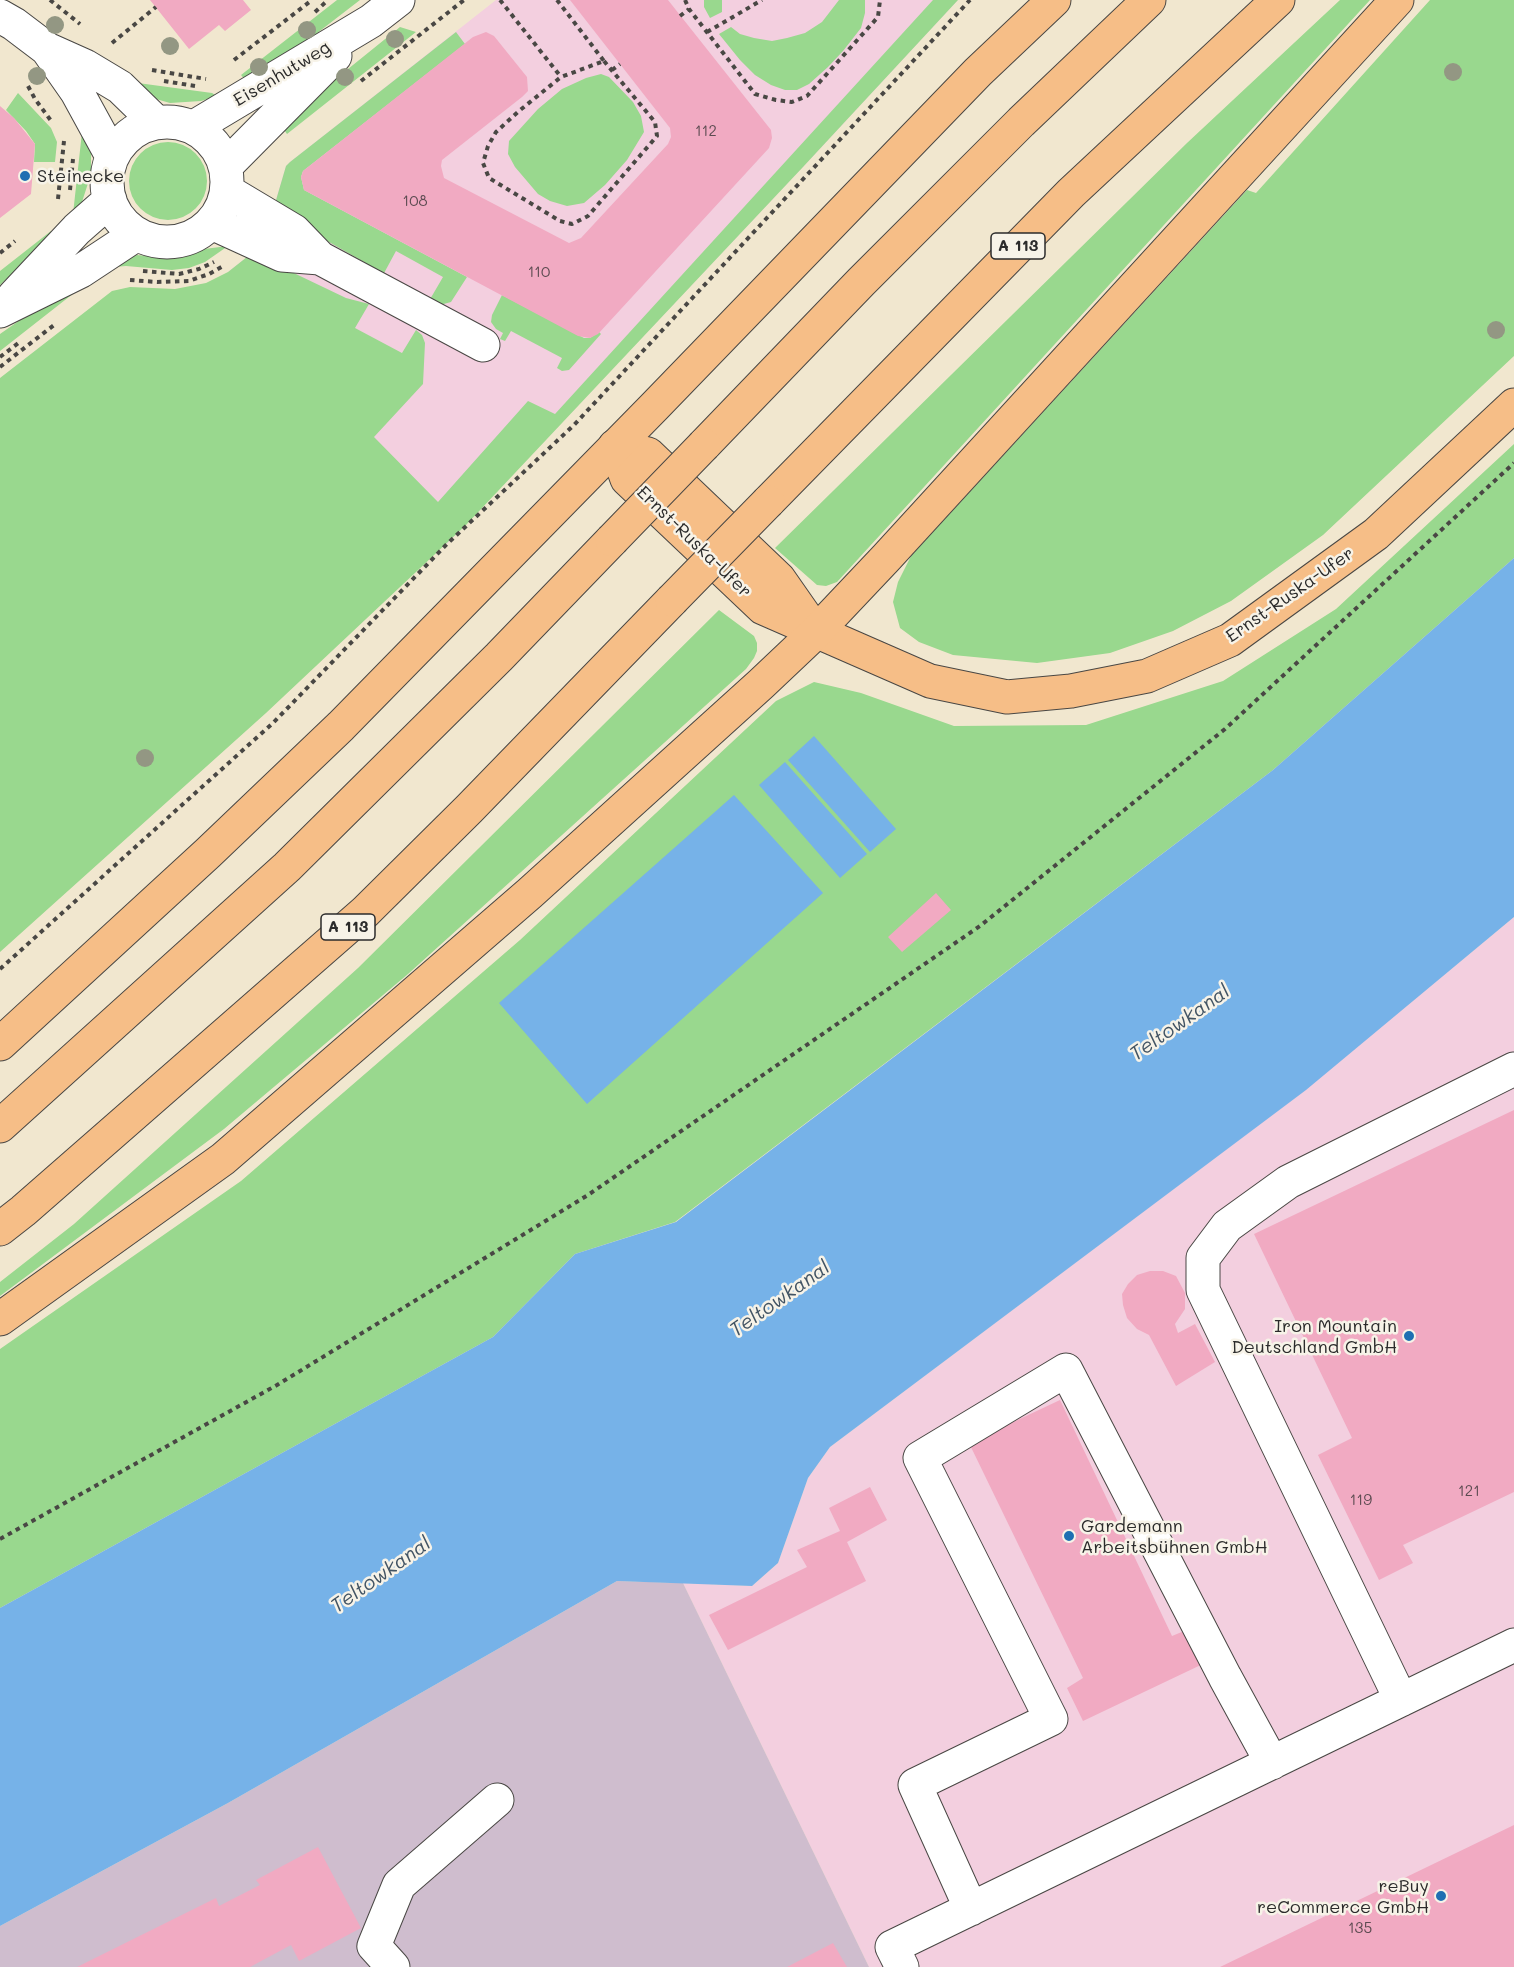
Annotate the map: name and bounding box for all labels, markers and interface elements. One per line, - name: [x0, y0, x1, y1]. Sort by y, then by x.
- street label: Eisenhutweg: [230, 37, 334, 111]
- house number: 112: [695, 122, 717, 140]
- place label: Steinecke: [37, 165, 124, 187]
- marker: Steinecke: [18, 169, 32, 183]
- house number: 108: [402, 192, 428, 210]
- road number: A 113: [991, 233, 1045, 259]
- house number: 110: [528, 263, 550, 281]
- street label: Ernst-Ruska-Ufer: [632, 482, 756, 602]
- street label: Ernst-Ruska-Ufer: [1222, 543, 1358, 647]
- road number: A 113: [321, 914, 375, 940]
- water label: Teltowkanal: [1125, 980, 1235, 1066]
- water label: Teltowkanal: [725, 1256, 835, 1342]
- place label: Iron Mountain Deutschland GmbH: [1231, 1315, 1397, 1358]
- marker: Iron Mountain Deutschland GmbH: [1402, 1329, 1416, 1343]
- house number: 121: [1458, 1482, 1480, 1500]
- house number: 119: [1350, 1491, 1372, 1509]
- place label: Gardemann Arbeitsbühnen GmbH: [1081, 1515, 1268, 1558]
- marker: Gardemann Arbeitsbühnen GmbH: [1062, 1529, 1076, 1543]
- water label: Teltowkanal: [326, 1532, 436, 1618]
- place label: reBuy reCommerce GmbH: [1257, 1875, 1429, 1918]
- marker: reBuy reCommerce GmbH: [1434, 1889, 1448, 1903]
- house number: 135: [1348, 1919, 1372, 1937]

